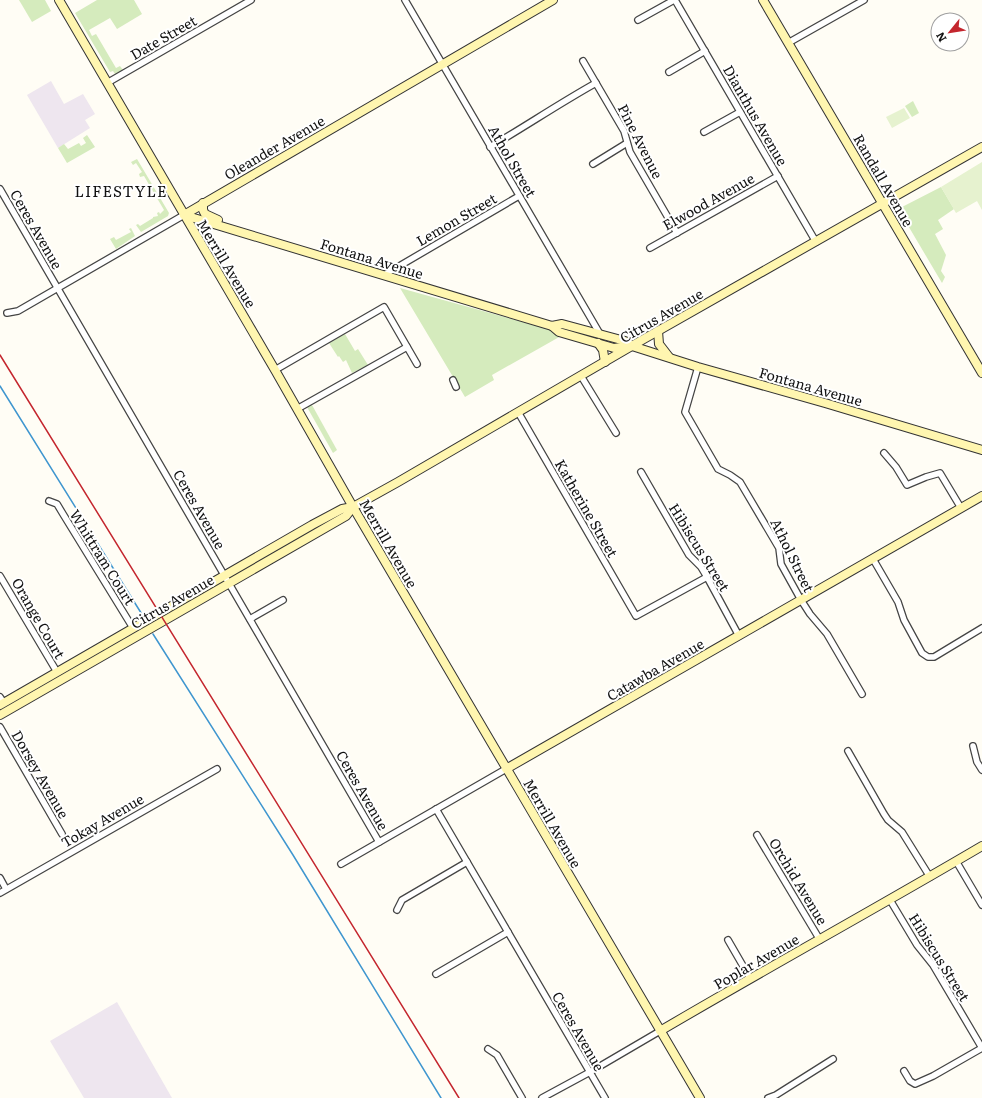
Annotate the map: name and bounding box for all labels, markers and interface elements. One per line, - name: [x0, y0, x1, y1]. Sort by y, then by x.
- street label: Date Street: [126, 10, 200, 64]
- north arrow: [930, 12, 970, 52]
- text: N: [931, 30, 950, 45]
- street label: Dianthus Avenue: [719, 61, 793, 169]
- street label: Pine Avenue: [614, 100, 668, 182]
- street label: Oleander Avenue: [220, 110, 328, 184]
- street label: Athol Street: [484, 121, 542, 201]
- street label: Randall Avenue: [849, 130, 919, 230]
- street label: Elwood Avenue: [659, 168, 757, 234]
- district label: LIFESTYLE: [74, 179, 168, 202]
- street label: Ceres Avenue: [6, 186, 68, 272]
- street label: Lemon Street: [412, 188, 500, 250]
- street label: Merrill Avenue: [193, 215, 261, 311]
- street label: Fontana Avenue: [318, 233, 426, 283]
- street label: Citrus Avenue: [616, 283, 706, 347]
- street label: Fontana Avenue: [757, 362, 865, 410]
- street label: Katherine Street: [551, 455, 623, 561]
- street label: Ceres Avenue: [169, 466, 231, 552]
- street label: Merrill Avenue: [355, 495, 423, 591]
- street label: Hibiscus Street: [665, 499, 735, 595]
- street label: Whittram Court: [66, 505, 141, 609]
- street label: Athol Street: [766, 515, 820, 596]
- street label: Citrus Avenue: [127, 569, 217, 633]
- street label: Orange Court: [8, 574, 70, 663]
- street label: Catawba Avenue: [603, 633, 707, 705]
- street label: Dorsey Avenue: [8, 726, 74, 822]
- street label: Ceres Avenue: [332, 747, 394, 833]
- street label: Merrill Avenue: [519, 775, 587, 871]
- street label: Tokay Avenue: [57, 788, 147, 852]
- street label: Orchid Avenue: [765, 834, 833, 928]
- street label: Hibiscus Street: [905, 909, 975, 1005]
- street label: Poplar Avenue: [710, 928, 802, 994]
- street label: Ceres Avenue: [548, 988, 610, 1074]

